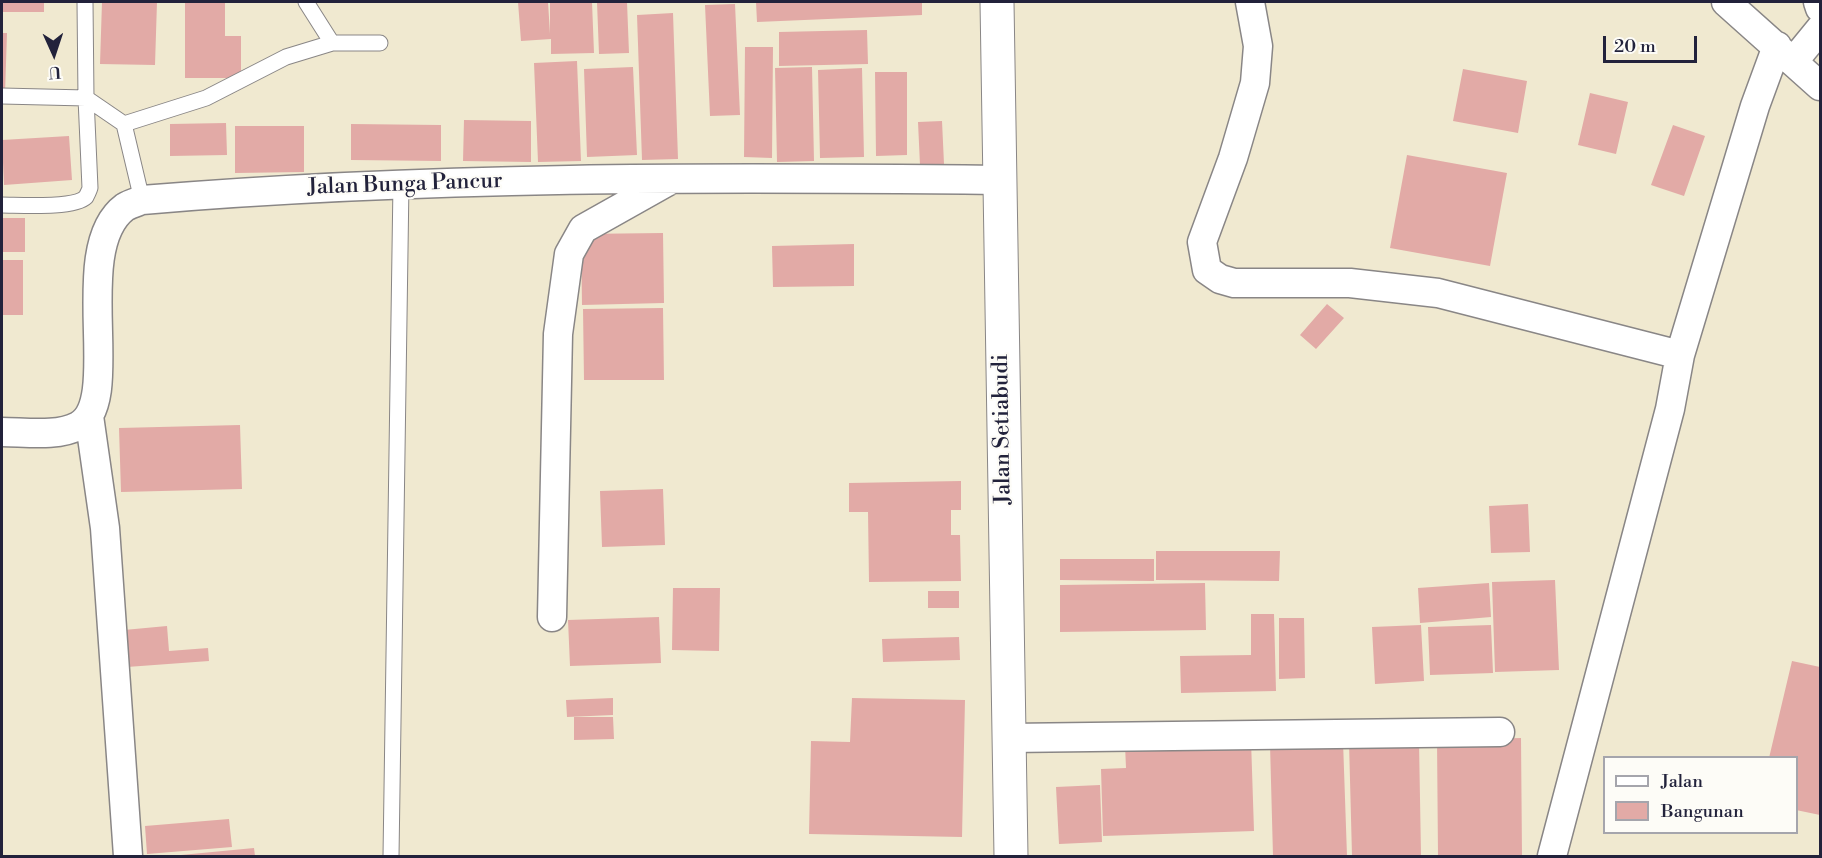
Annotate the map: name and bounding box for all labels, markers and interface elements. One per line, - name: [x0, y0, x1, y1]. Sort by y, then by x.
- north arrow: [24, 24, 84, 84]
- scale bar: [1606, 24, 1700, 62]
- text: 20 m: [1614, 35, 1656, 58]
- text: U: [48, 62, 62, 82]
- street label: Jalan Bunga Pancur: [307, 168, 503, 202]
- street label: Jalan Setiabudi: [988, 354, 1018, 504]
- legend: [1603, 756, 1798, 834]
- text: Jalan: [1661, 770, 1703, 793]
- text: Bangunan: [1661, 800, 1744, 823]

